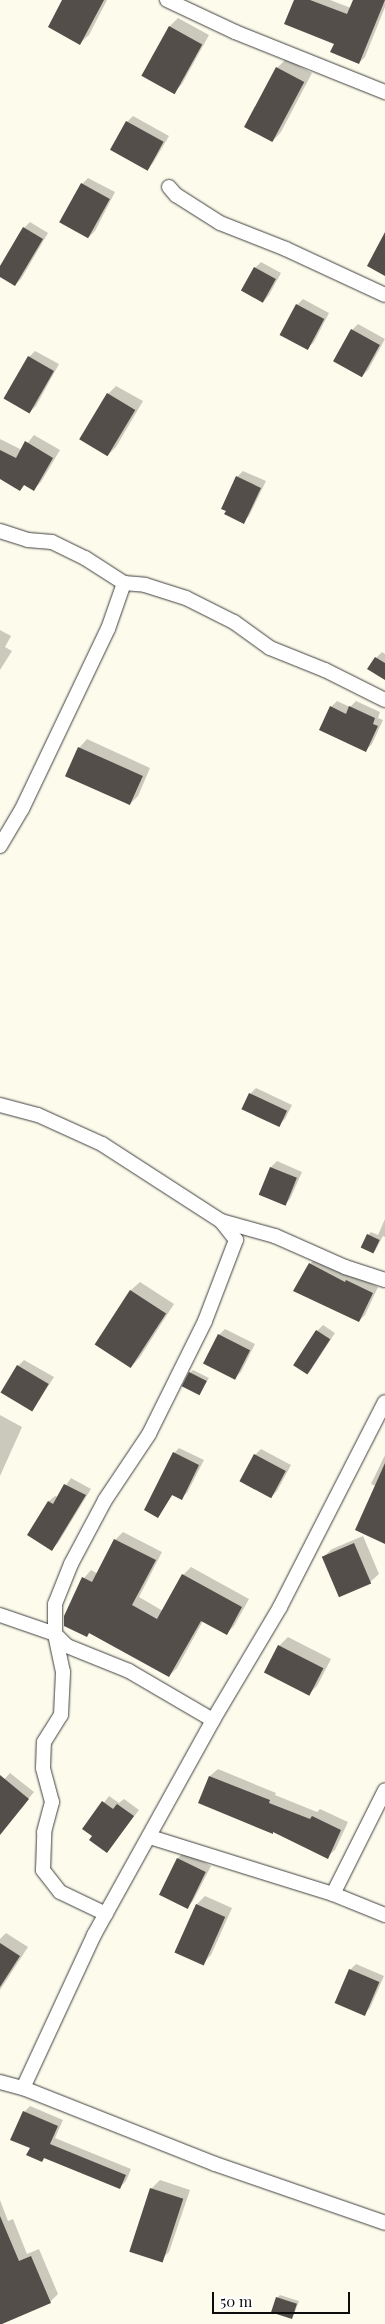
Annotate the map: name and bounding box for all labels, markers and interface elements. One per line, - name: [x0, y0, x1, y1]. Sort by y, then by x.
- scale bar: [215, 2282, 352, 2314]
- text: 50 m: [220, 2291, 252, 2311]

